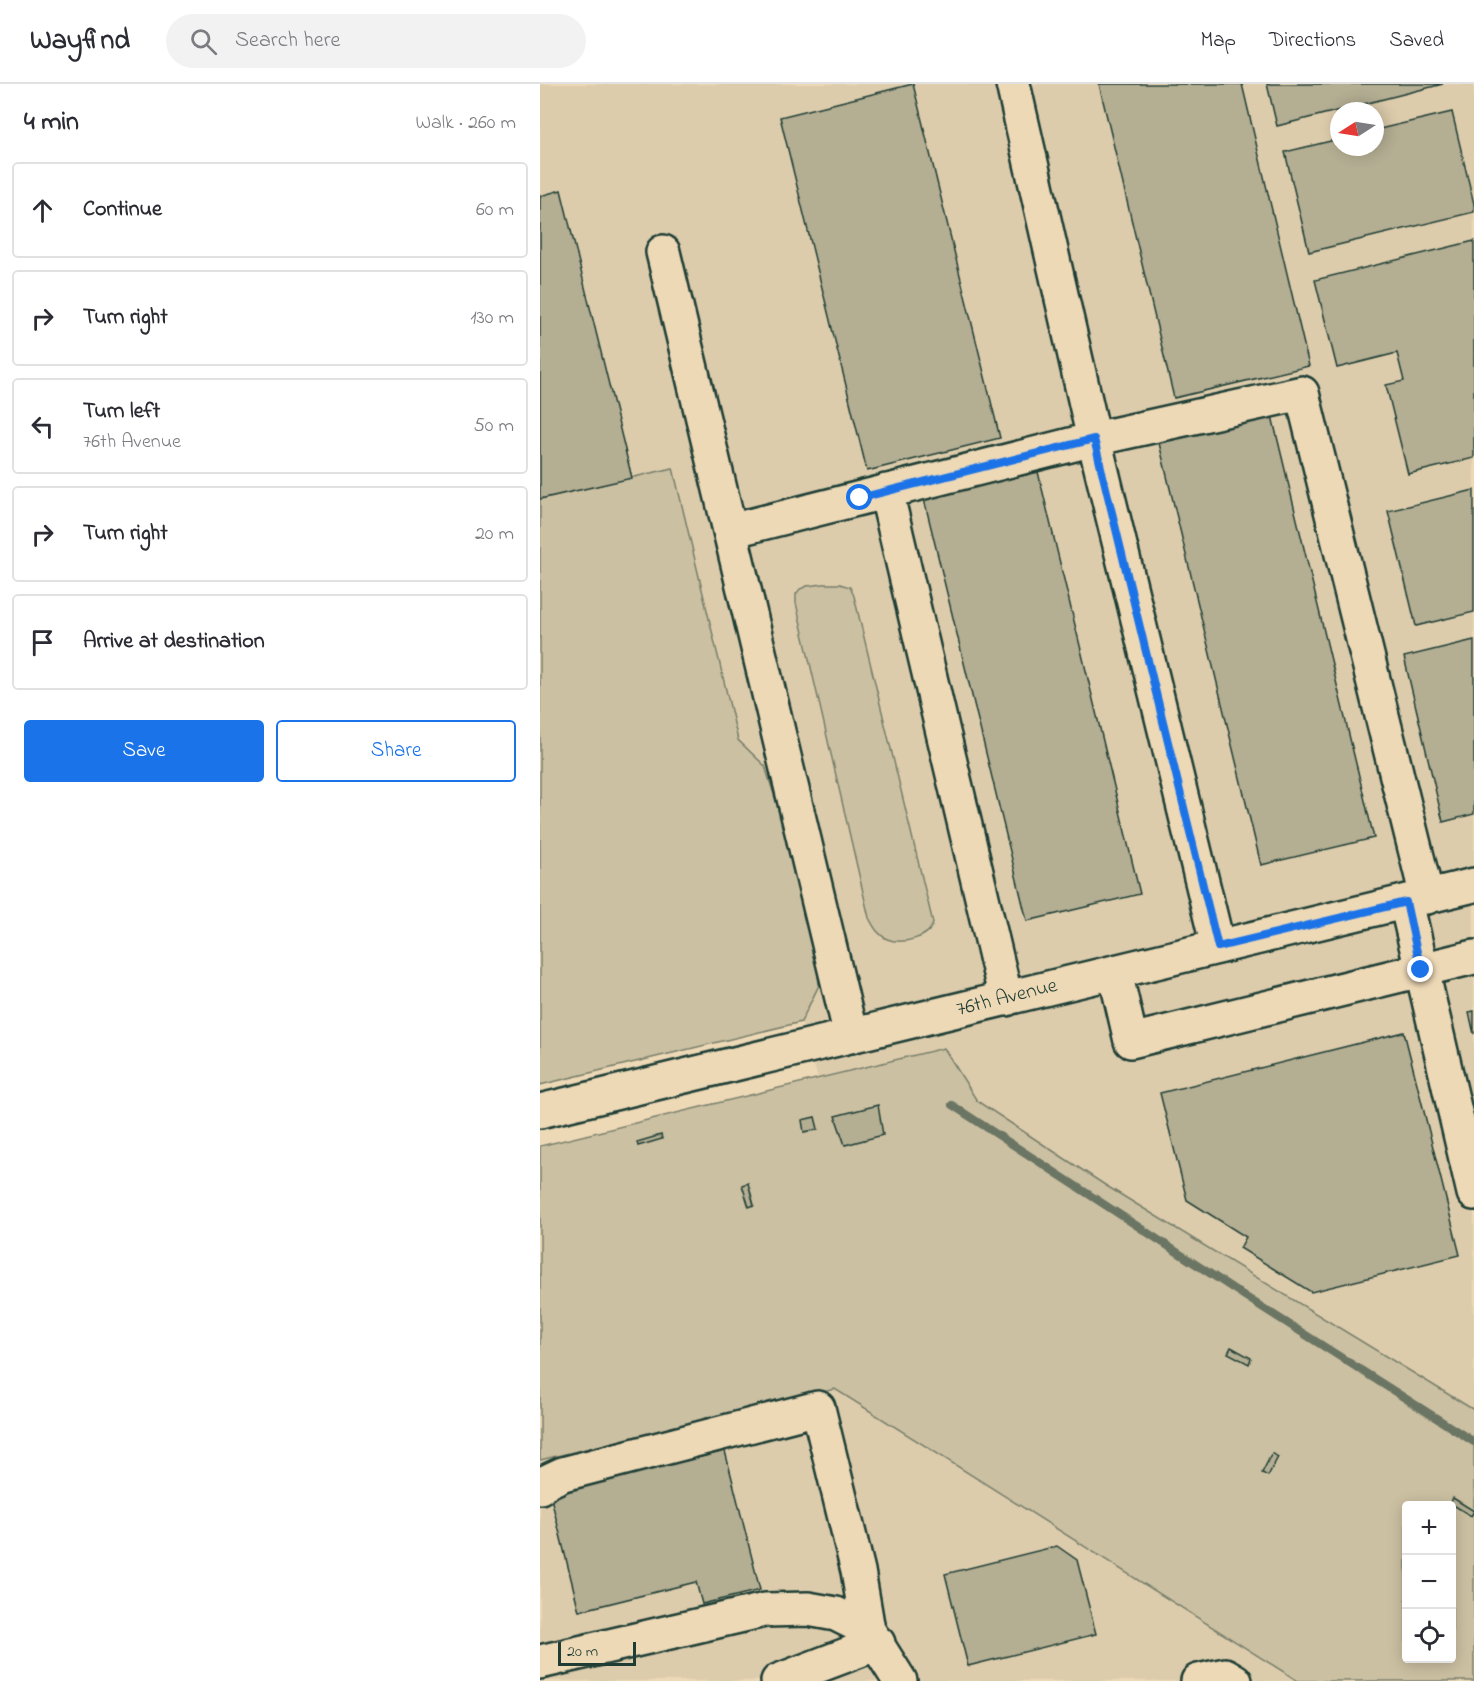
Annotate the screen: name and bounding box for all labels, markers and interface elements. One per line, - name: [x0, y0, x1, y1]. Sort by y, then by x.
- search box: [166, 14, 586, 68]
- text: Wayfind: [30, 21, 130, 62]
- icon: search: [187, 25, 220, 58]
- text: Search here: [235, 25, 340, 57]
- text: Map: [1200, 26, 1236, 56]
- text: Directions: [1269, 26, 1356, 56]
- text: Saved: [1389, 26, 1444, 56]
- north arrow: [1330, 102, 1384, 156]
- text: 4 min: [24, 104, 79, 142]
- text: Walk · 260 m: [415, 109, 516, 138]
- icon: ahead: [26, 194, 59, 227]
- text: Continue: [83, 194, 162, 226]
- text: 60 m: [476, 196, 514, 225]
- icon: right: [26, 302, 59, 335]
- text: Turn right: [83, 302, 168, 334]
- text: 130 m: [470, 304, 514, 333]
- text: Turn left: [83, 396, 160, 428]
- icon: left: [26, 410, 59, 443]
- text: 50 m: [473, 412, 514, 441]
- text: 76th Avenue: [83, 428, 181, 457]
- route start: [846, 484, 872, 510]
- icon: right: [26, 518, 59, 551]
- text: Turn right: [83, 518, 168, 550]
- text: 20 m: [475, 520, 514, 549]
- icon: arrive: [26, 626, 59, 659]
- text: Arrive at destination: [83, 626, 265, 658]
- button: Save: [24, 720, 264, 782]
- button: Share: [276, 720, 516, 782]
- route end: [1407, 956, 1433, 982]
- street label: 76th Avenue: [953, 971, 1061, 1025]
- map controls: [1402, 1501, 1456, 1663]
- button: +: [1402, 1501, 1456, 1555]
- button: −: [1402, 1555, 1456, 1609]
- button: locate: [1402, 1609, 1456, 1663]
- scale bar: [558, 1639, 636, 1666]
- text: 20 m: [567, 1640, 598, 1664]

